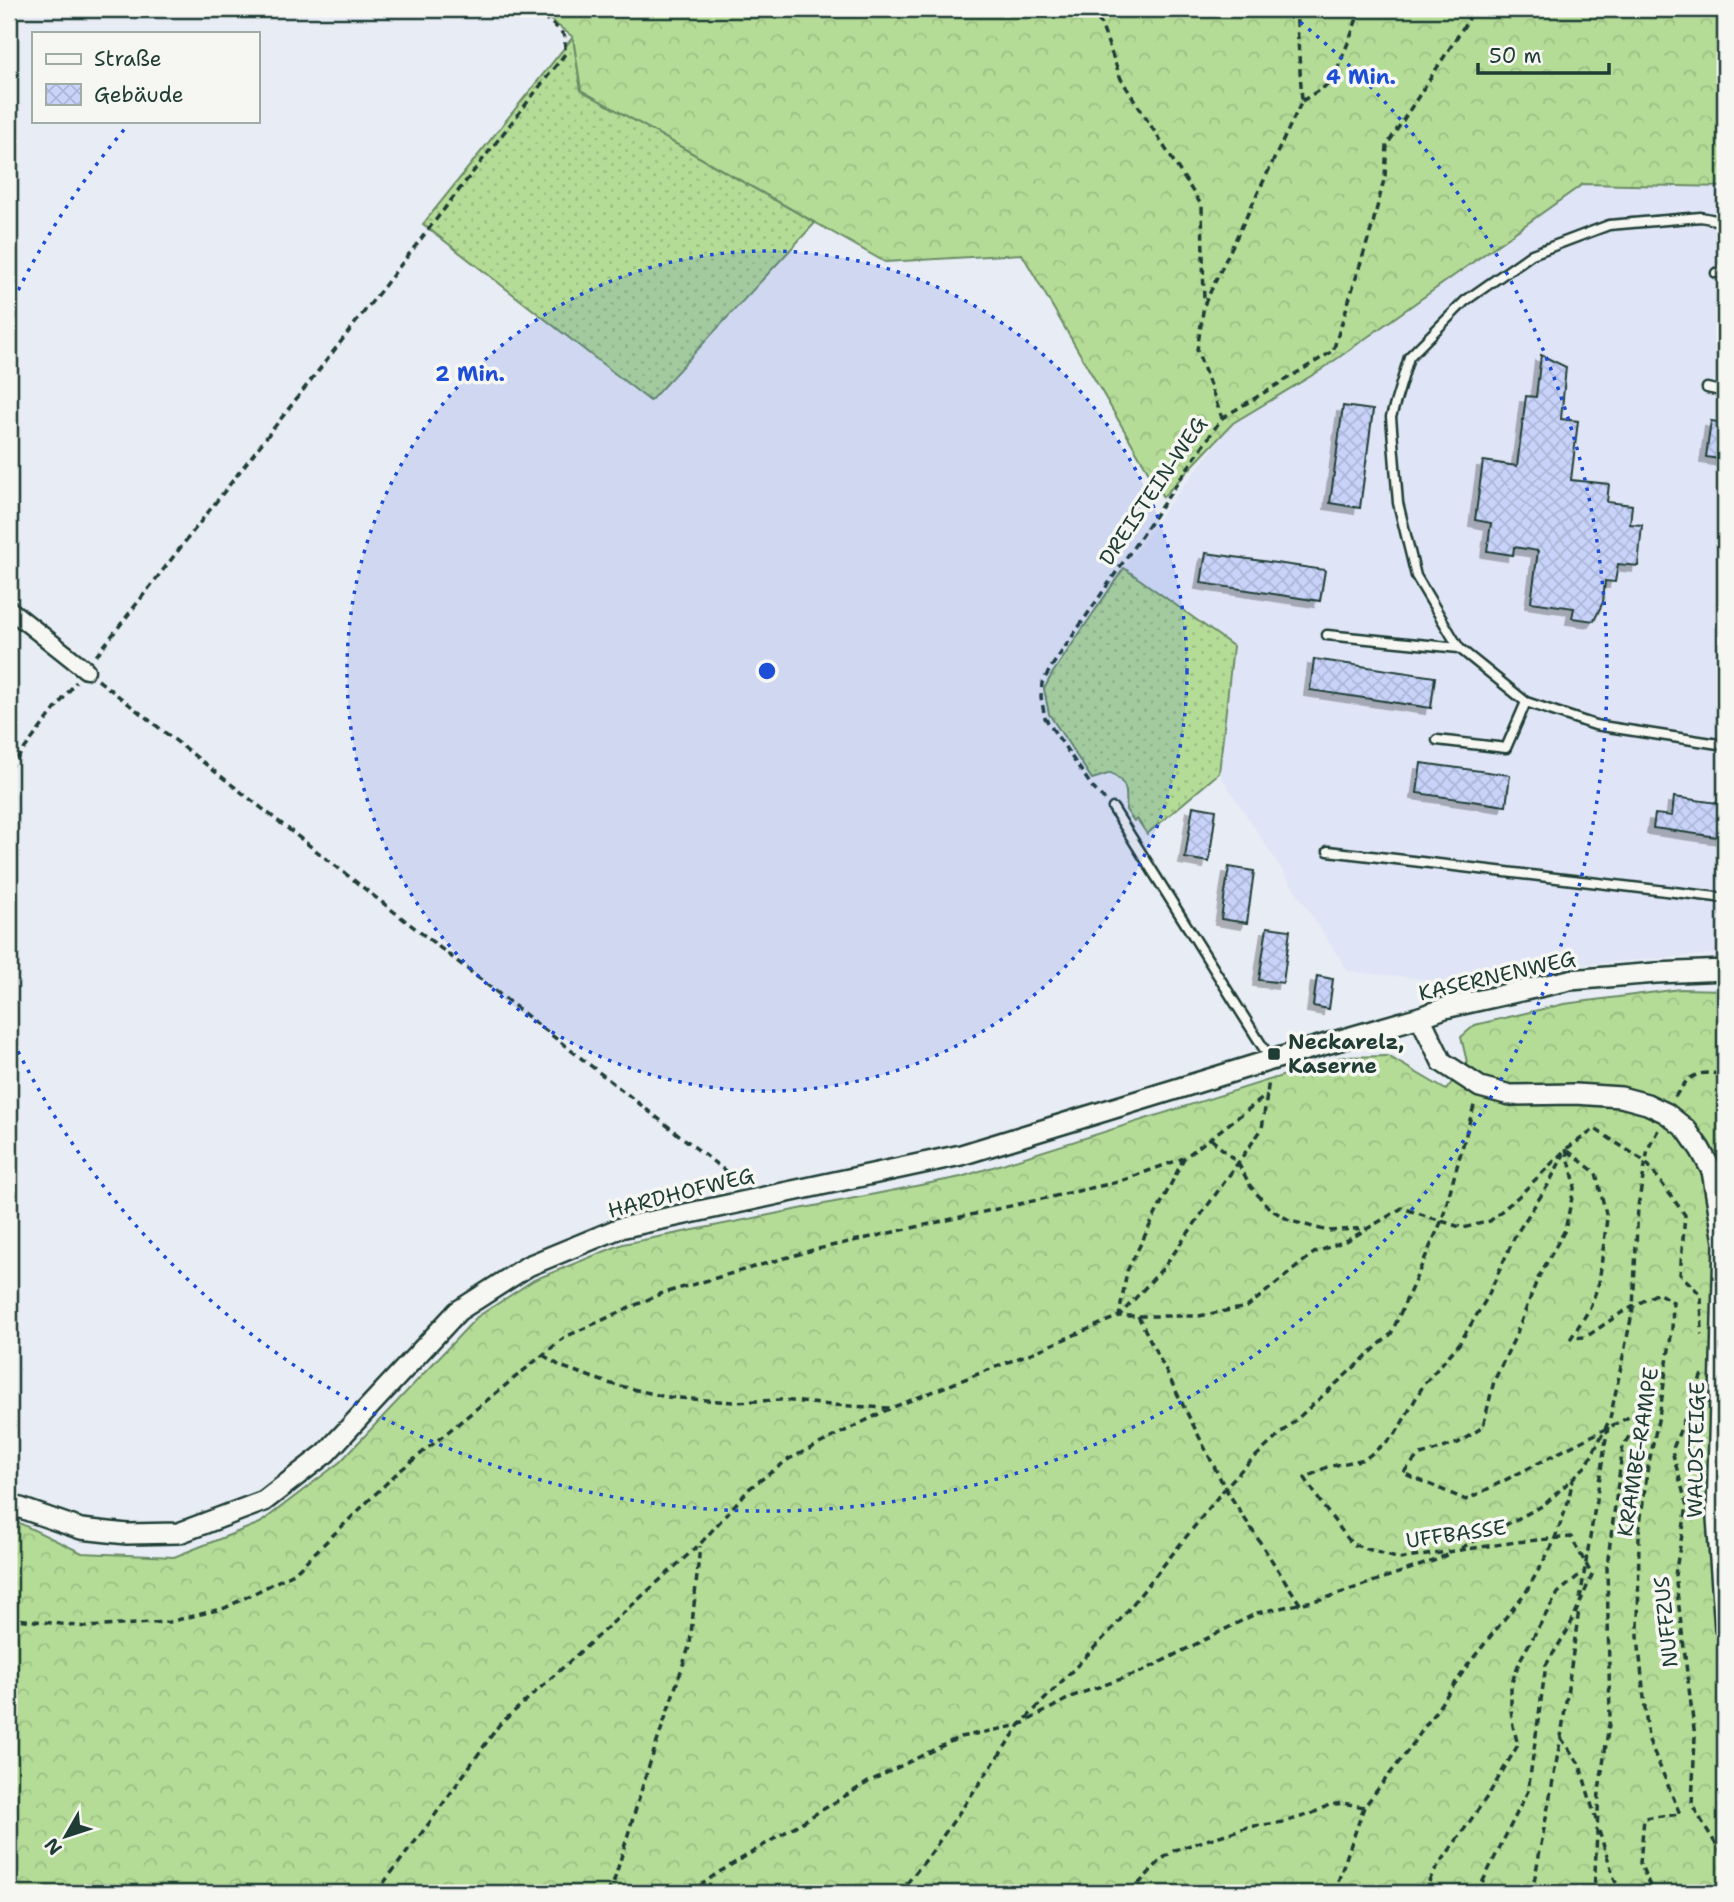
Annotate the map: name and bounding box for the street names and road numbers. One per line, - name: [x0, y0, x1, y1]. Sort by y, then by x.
- street label: DREISTEIN-WEG: [1093, 411, 1213, 571]
- street label: KASERNENWEG: [1416, 944, 1578, 1008]
- street label: HARDHOFWEG: [605, 1161, 757, 1225]
- street label: KRAMBE-RAMPE: [1611, 1365, 1665, 1539]
- street label: WALDSTEIGE: [1681, 1382, 1711, 1518]
- street label: UFFBASSE: [1404, 1513, 1508, 1555]
- street label: NUFFZUS: [1647, 1575, 1685, 1669]

